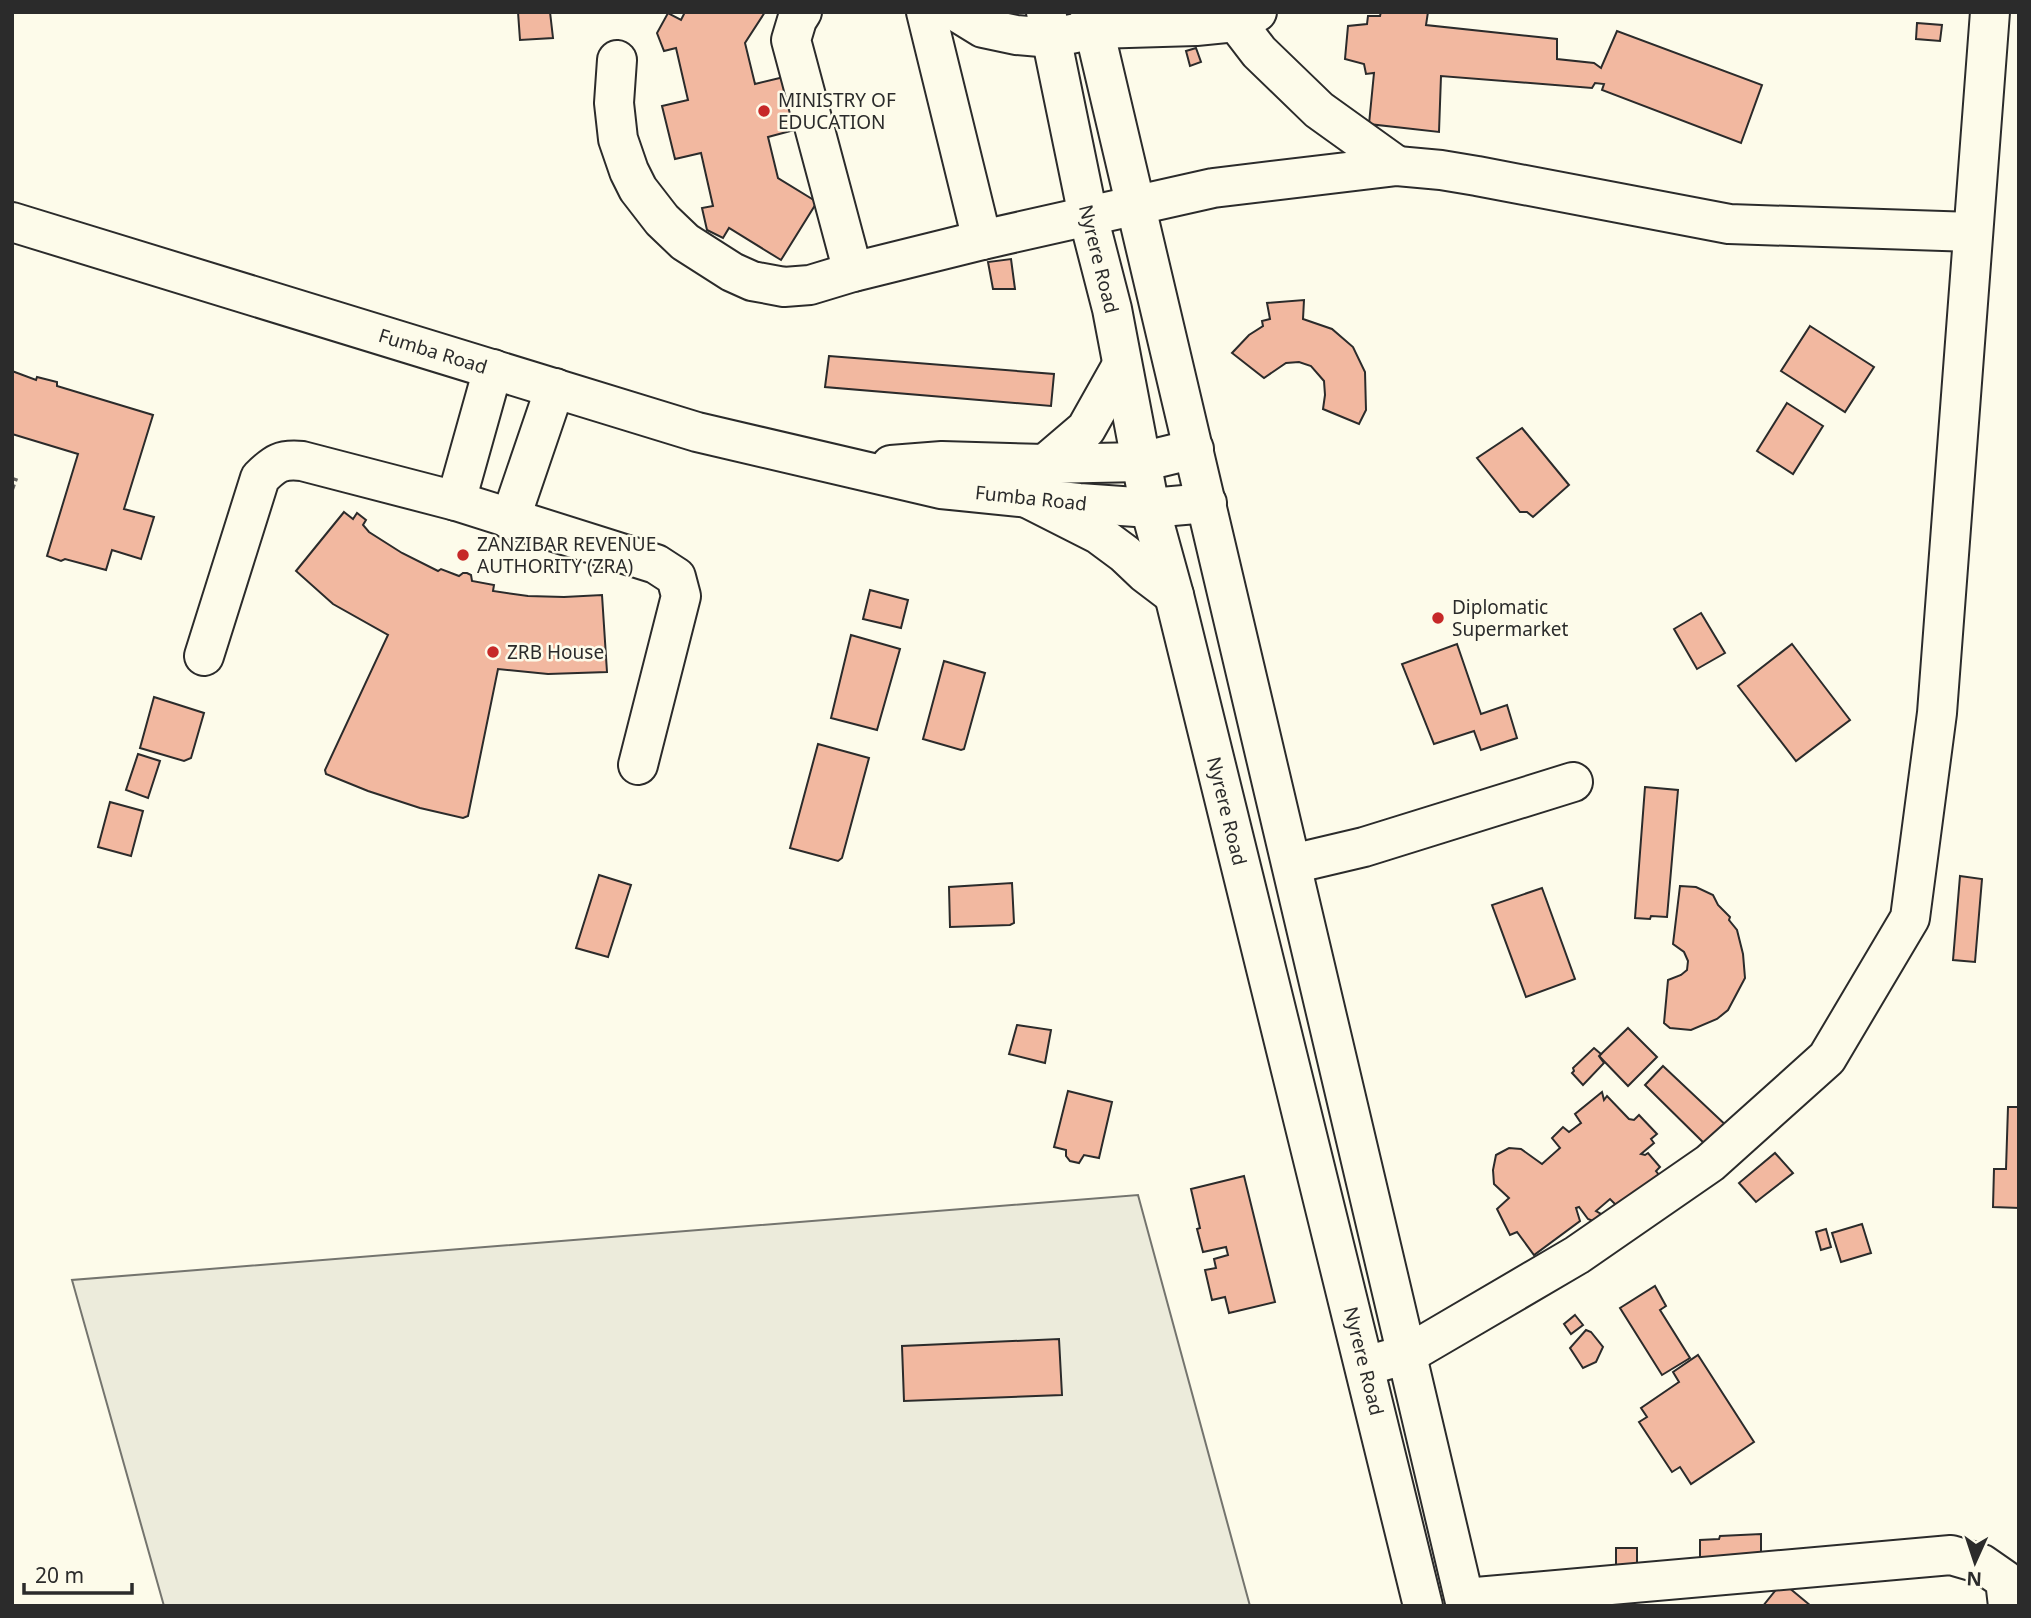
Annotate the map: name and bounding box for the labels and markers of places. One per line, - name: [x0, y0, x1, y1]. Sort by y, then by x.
- place label: MINISTRY OF EDUCATION: [778, 87, 896, 135]
- marker: MINISTRY OF EDUCATION: [756, 103, 772, 119]
- place label: ZANZIBAR REVENUE AUTHORITY (ZRA): [477, 531, 656, 579]
- marker: ZANZIBAR REVENUE AUTHORITY (ZRA): [455, 547, 471, 563]
- place label: Diplomatic Supermarket: [1452, 594, 1569, 642]
- marker: Diplomatic Supermarket: [1430, 610, 1446, 626]
- place label: ZRB House: [507, 639, 604, 665]
- marker: ZRB House: [485, 644, 501, 660]

